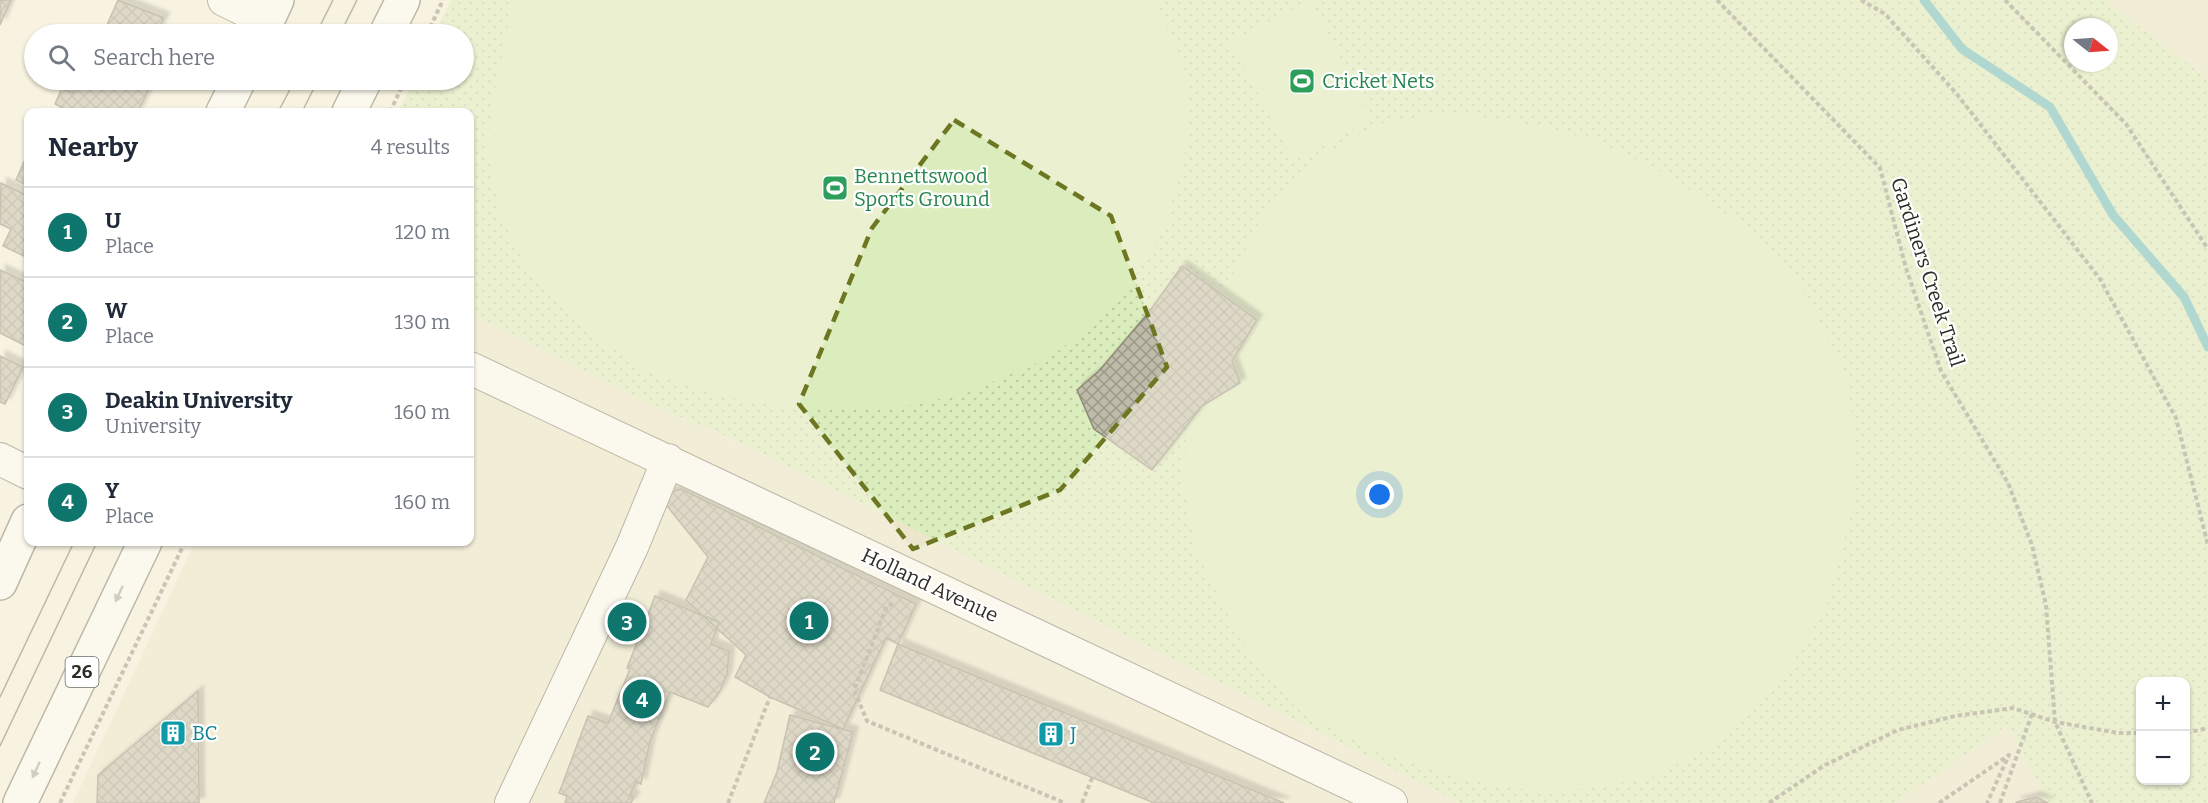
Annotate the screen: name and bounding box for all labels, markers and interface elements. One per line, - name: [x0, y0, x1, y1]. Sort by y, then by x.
- north arrow: [2064, 18, 2118, 72]
- search box: [24, 24, 474, 90]
- icon: search: [45, 41, 78, 74]
- text: Search here: [93, 44, 215, 71]
- sports icon: Cricket Nets: [1287, 66, 1317, 96]
- place label: Cricket Nets: [1322, 69, 1435, 93]
- text: Nearby: [48, 132, 138, 163]
- text: 4 results: [371, 135, 450, 159]
- place label: Bennettswood Sports Ground: [854, 164, 990, 211]
- sports icon: Bennettswood Sports Ground: [820, 173, 850, 203]
- street label: Gardiners Creek Trail: [1886, 174, 1970, 370]
- text: U: [105, 207, 121, 234]
- text: 1: [63, 220, 72, 244]
- text: 120 m: [395, 220, 450, 244]
- text: Place: [105, 234, 154, 258]
- text: W: [105, 297, 127, 324]
- text: 2: [62, 310, 73, 334]
- text: 130 m: [395, 310, 450, 334]
- text: Place: [105, 324, 154, 348]
- text: Deakin University: [105, 387, 293, 414]
- text: 3: [62, 400, 73, 424]
- text: 160 m: [394, 400, 450, 424]
- text: University: [105, 414, 201, 438]
- text: Y: [105, 477, 119, 504]
- your location: [1365, 480, 1394, 509]
- text: 4: [61, 490, 74, 514]
- text: 160 m: [394, 490, 450, 514]
- text: Place: [105, 504, 154, 528]
- street label: Holland Avenue: [858, 543, 1002, 627]
- one-way arrow: [115, 586, 124, 603]
- pin: 1: [790, 598, 828, 644]
- pin: 3: [608, 600, 646, 644]
- road number: 26: [66, 657, 98, 687]
- pin: 4: [622, 676, 662, 722]
- map controls: [2136, 677, 2190, 785]
- button: +: [2136, 677, 2190, 731]
- building icon: BC: [158, 718, 188, 748]
- building icon: J: [1036, 719, 1066, 749]
- place label: BC: [192, 721, 217, 745]
- place label: J: [1069, 722, 1077, 746]
- pin: 2: [796, 730, 834, 774]
- button: −: [2136, 731, 2190, 785]
- one-way arrow: [31, 762, 40, 779]

